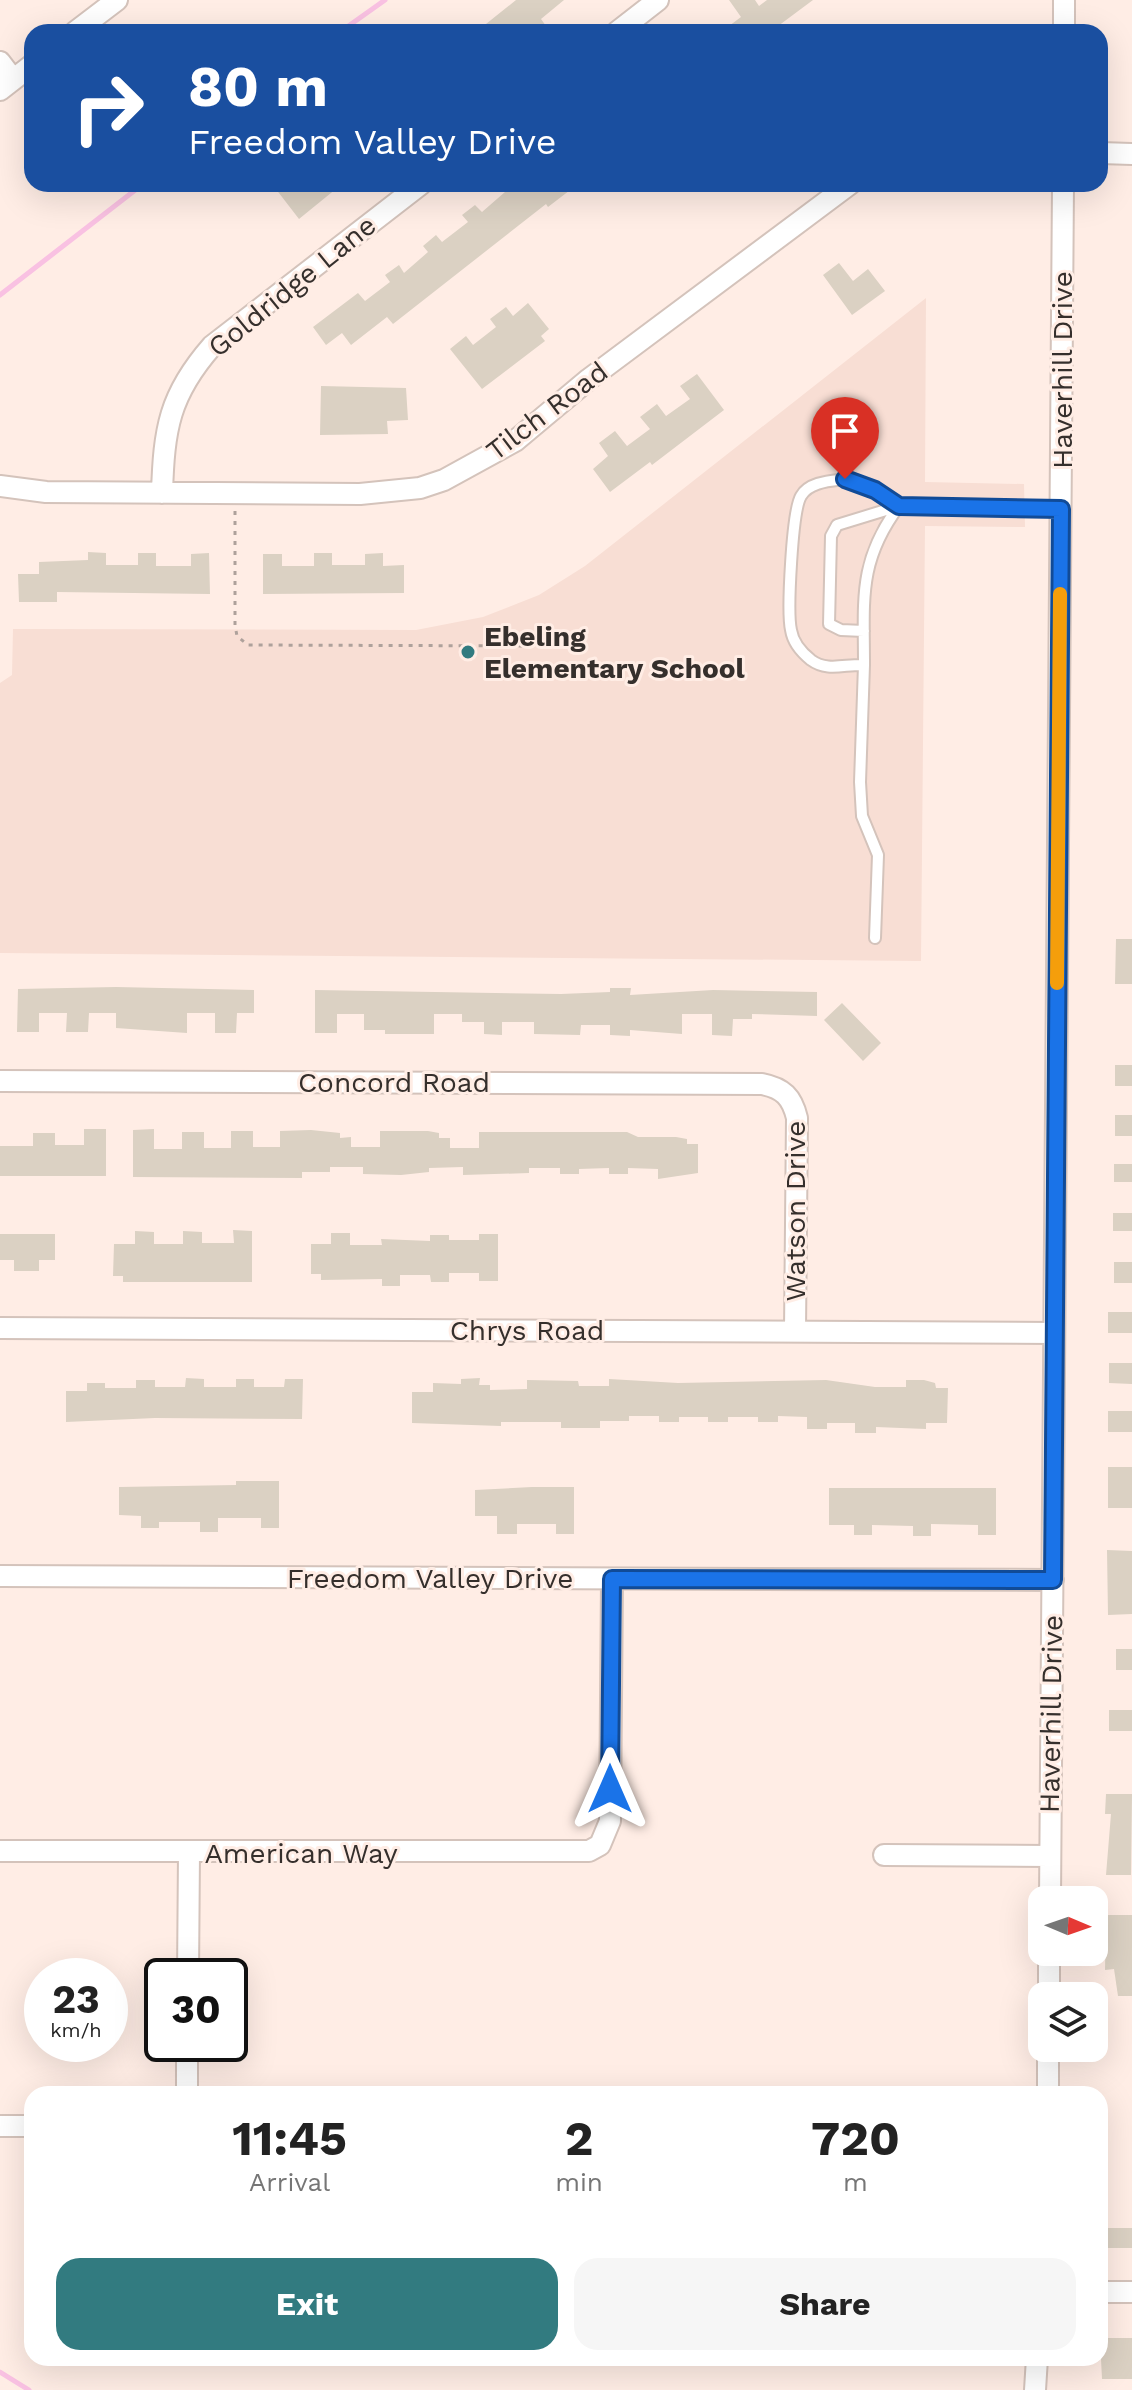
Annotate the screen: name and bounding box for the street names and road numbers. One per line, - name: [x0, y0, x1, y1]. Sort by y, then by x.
- street label: Goldridge Lane: [201, 208, 383, 364]
- street label: Haverhill Drive: [1046, 271, 1079, 469]
- street label: Tilch Road: [480, 355, 614, 467]
- street label: Concord Road: [298, 1066, 490, 1099]
- street label: Watson Drive: [779, 1121, 812, 1301]
- street label: Chrys Road: [450, 1314, 604, 1347]
- street label: Freedom Valley Drive: [287, 1562, 573, 1595]
- street label: Haverhill Drive: [1033, 1615, 1069, 1813]
- street label: American Way: [204, 1837, 398, 1870]

